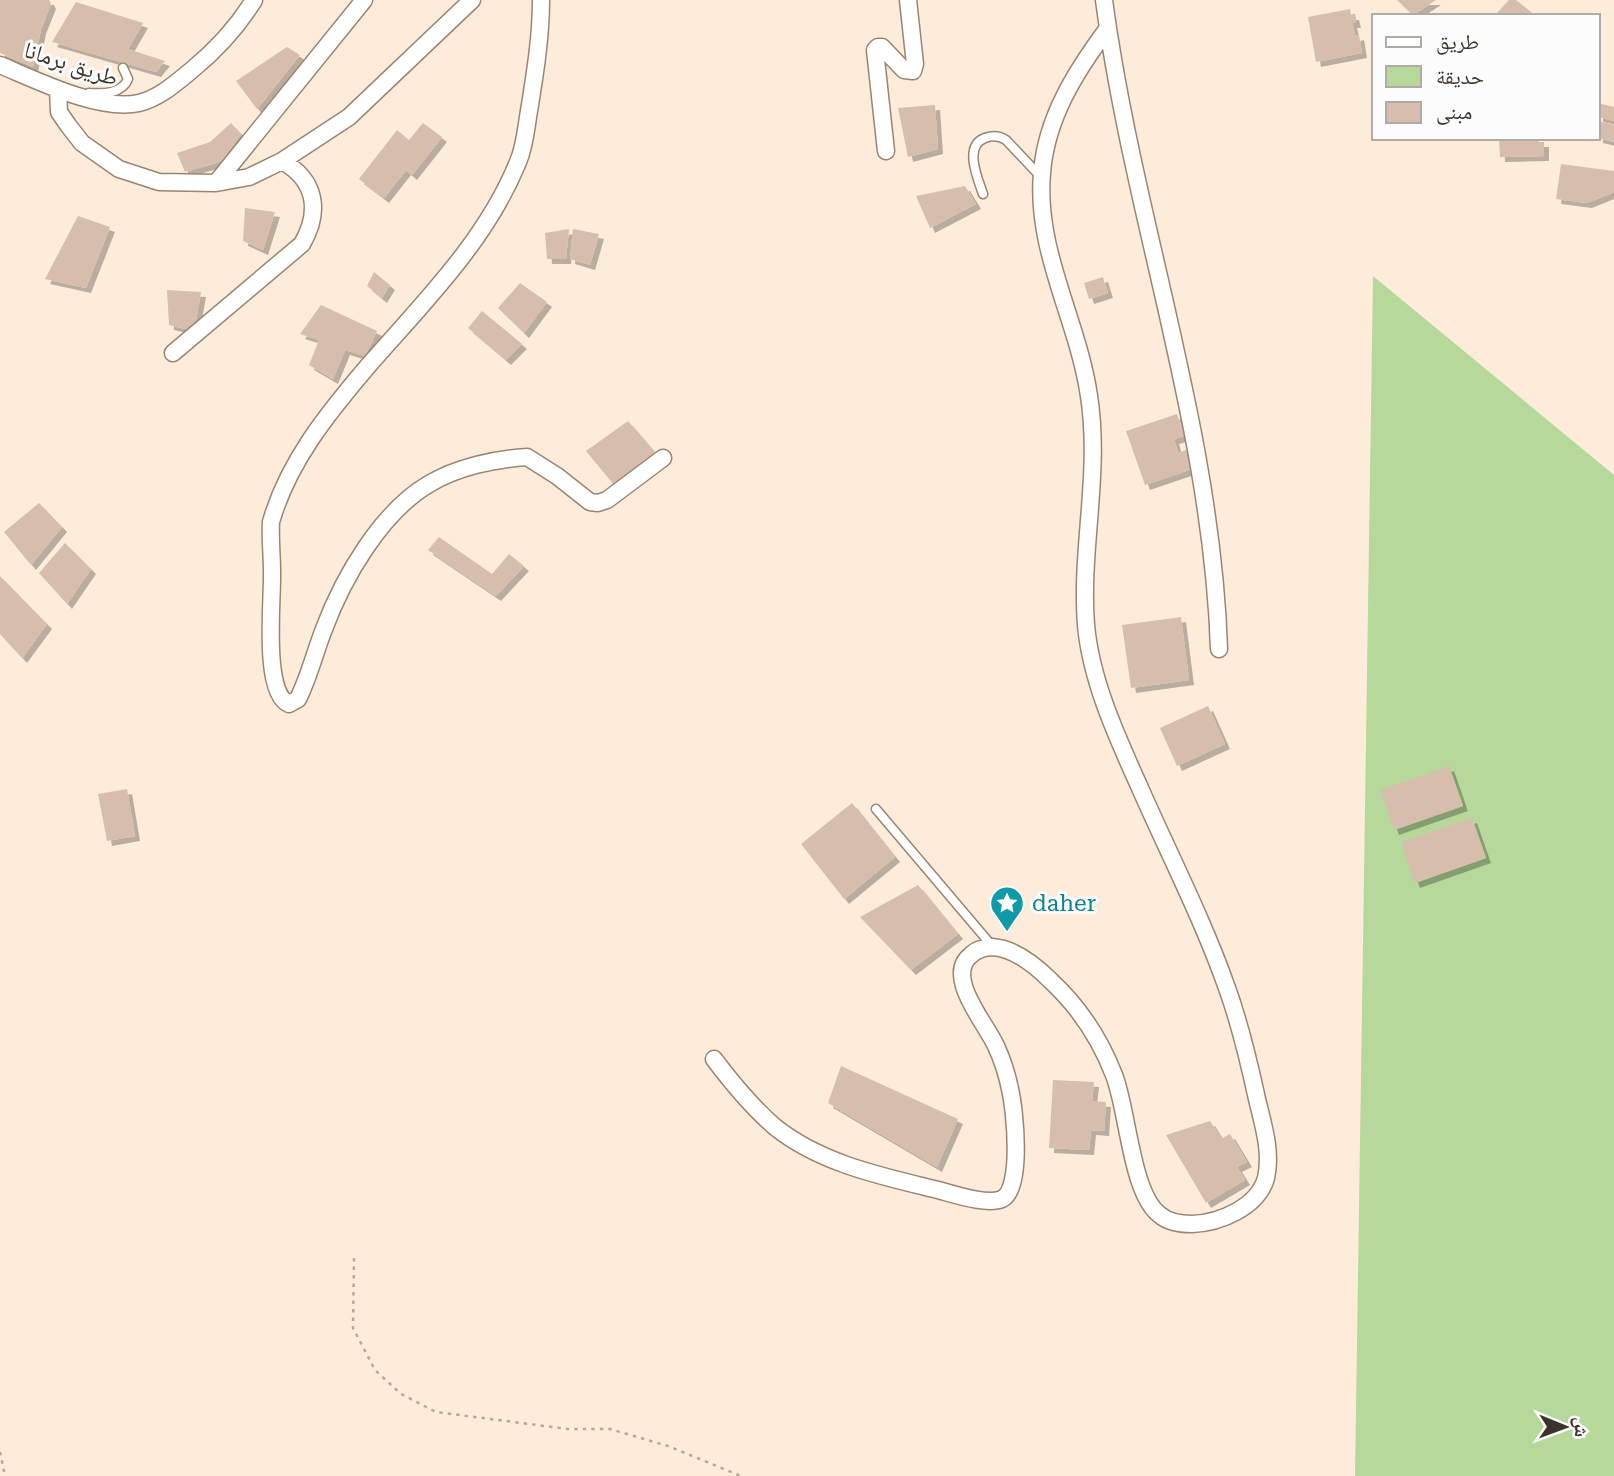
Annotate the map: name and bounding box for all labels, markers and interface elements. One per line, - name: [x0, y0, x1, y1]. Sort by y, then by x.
- legend: [1372, 14, 1600, 140]
- text: طريق: [1436, 30, 1479, 55]
- street label: طريق برمانا: [21, 36, 121, 92]
- text: حديقة: [1436, 65, 1484, 89]
- text: مبنى: [1436, 100, 1472, 125]
- place icon: daher: [988, 884, 1026, 933]
- place label: daher: [1032, 890, 1096, 917]
- north arrow: [1530, 1392, 1600, 1462]
- text: ش: [1570, 1417, 1593, 1438]

